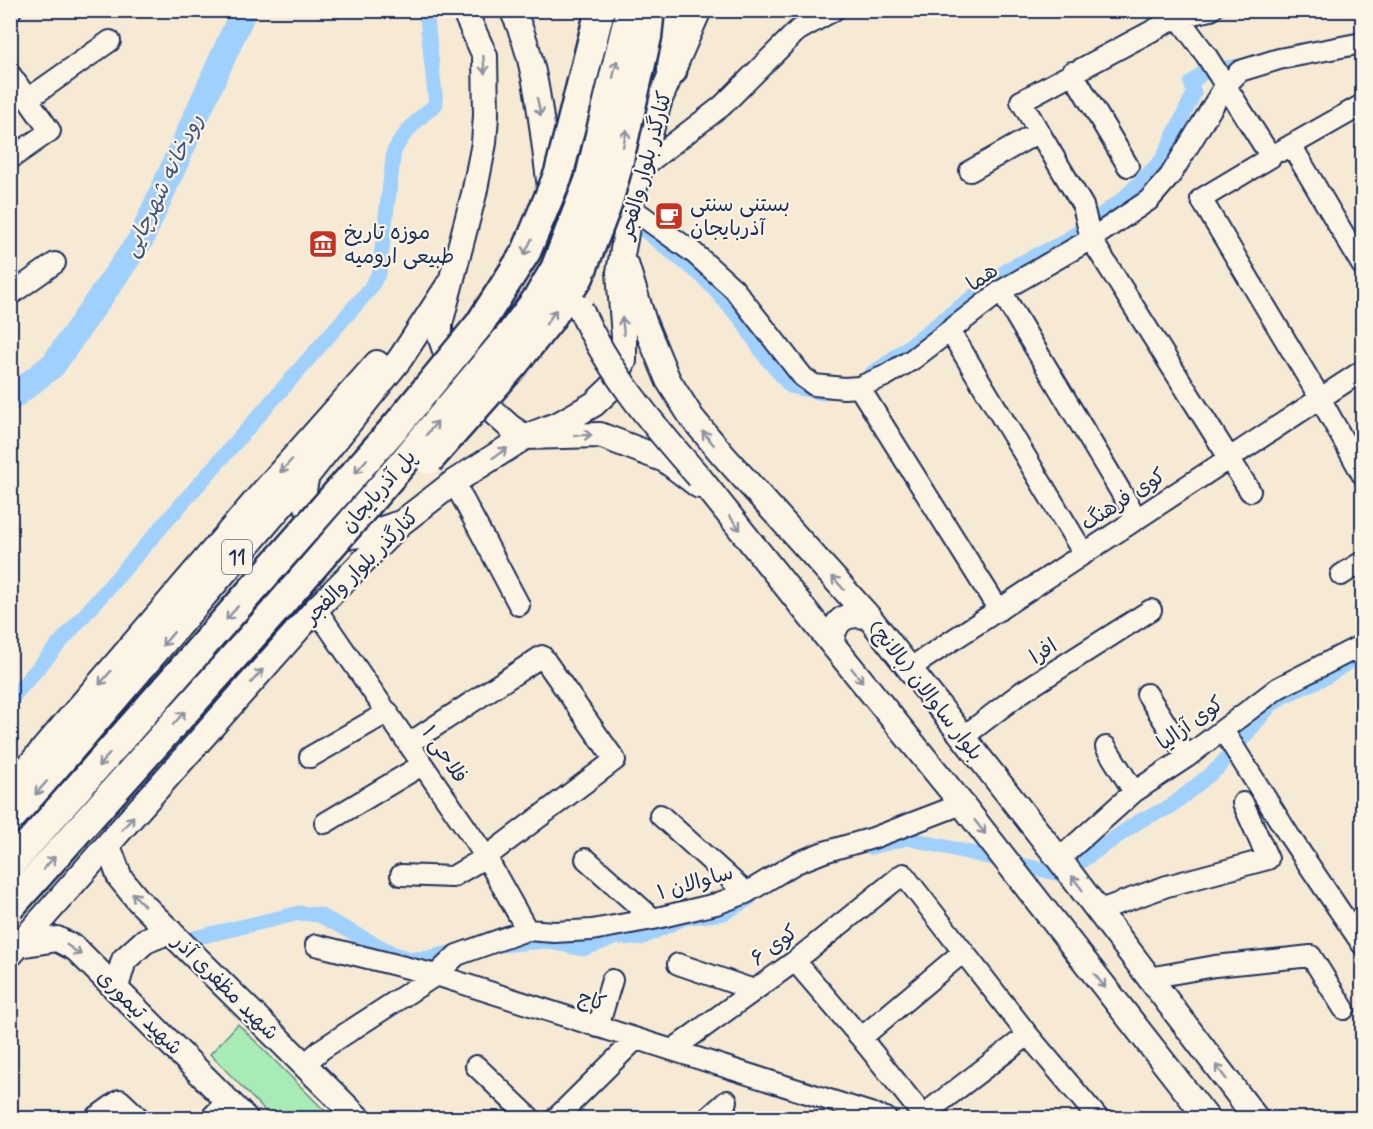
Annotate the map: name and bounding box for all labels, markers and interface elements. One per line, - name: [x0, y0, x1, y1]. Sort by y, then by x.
- one-way arrow: [479, 54, 490, 74]
- one-way arrow: [609, 59, 621, 78]
- street label: کنارگذر بلوار والفجر: [612, 88, 679, 244]
- one-way arrow: [534, 97, 545, 116]
- water label: رودخانه شهرچایی: [117, 110, 210, 262]
- one-way arrow: [619, 129, 631, 148]
- place label: بستنی سنتی آذربایجان: [690, 191, 790, 243]
- cafe icon: بستنی سنتی آذربایجان: [653, 200, 685, 232]
- place label: موزه تاریخ طبیعی ارومیه: [344, 219, 454, 271]
- museum icon: موزه تاریخ طبیعی ارومیه: [307, 228, 339, 260]
- one-way arrow: [522, 237, 533, 255]
- street label: هما: [961, 257, 1004, 299]
- one-way arrow: [545, 309, 557, 325]
- one-way arrow: [617, 317, 628, 336]
- one-way arrow: [425, 420, 438, 436]
- one-way arrow: [573, 430, 593, 441]
- one-way arrow: [702, 430, 715, 446]
- street label: پل آذربایجان: [335, 444, 423, 539]
- one-way arrow: [491, 447, 507, 459]
- one-way arrow: [279, 458, 293, 473]
- one-way arrow: [354, 458, 368, 473]
- street label: کوی فرهنگ: [1076, 462, 1171, 538]
- street label: کنارگذر بلوار والفجر: [297, 503, 425, 632]
- one-way arrow: [729, 515, 742, 531]
- road number: 11: [222, 540, 252, 574]
- one-way arrow: [831, 576, 845, 591]
- one-way arrow: [225, 605, 239, 620]
- street label: بلوار ساوالان (بالانج): [861, 614, 989, 767]
- one-way arrow: [161, 631, 174, 647]
- street label: افرا: [1024, 633, 1063, 671]
- one-way arrow: [850, 667, 863, 683]
- one-way arrow: [250, 669, 264, 684]
- one-way arrow: [98, 670, 112, 685]
- street label: کوی آزالیا: [1151, 690, 1230, 758]
- one-way arrow: [172, 711, 186, 726]
- street label: فلاحی ۱: [415, 720, 474, 789]
- one-way arrow: [97, 752, 111, 767]
- one-way arrow: [34, 780, 48, 795]
- one-way arrow: [121, 816, 135, 831]
- one-way arrow: [974, 818, 986, 834]
- one-way arrow: [42, 856, 56, 871]
- street label: ساوالان ۱: [654, 859, 737, 907]
- one-way arrow: [1071, 876, 1083, 892]
- one-way arrow: [131, 892, 145, 907]
- street label: کوی ۶: [745, 919, 804, 973]
- street label: شهید مظفری آذر: [165, 927, 285, 1047]
- one-way arrow: [66, 944, 82, 956]
- street label: شهید تیموری: [90, 964, 188, 1062]
- one-way arrow: [1093, 972, 1106, 988]
- street label: کاج: [574, 983, 609, 1019]
- one-way arrow: [1214, 1064, 1227, 1080]

